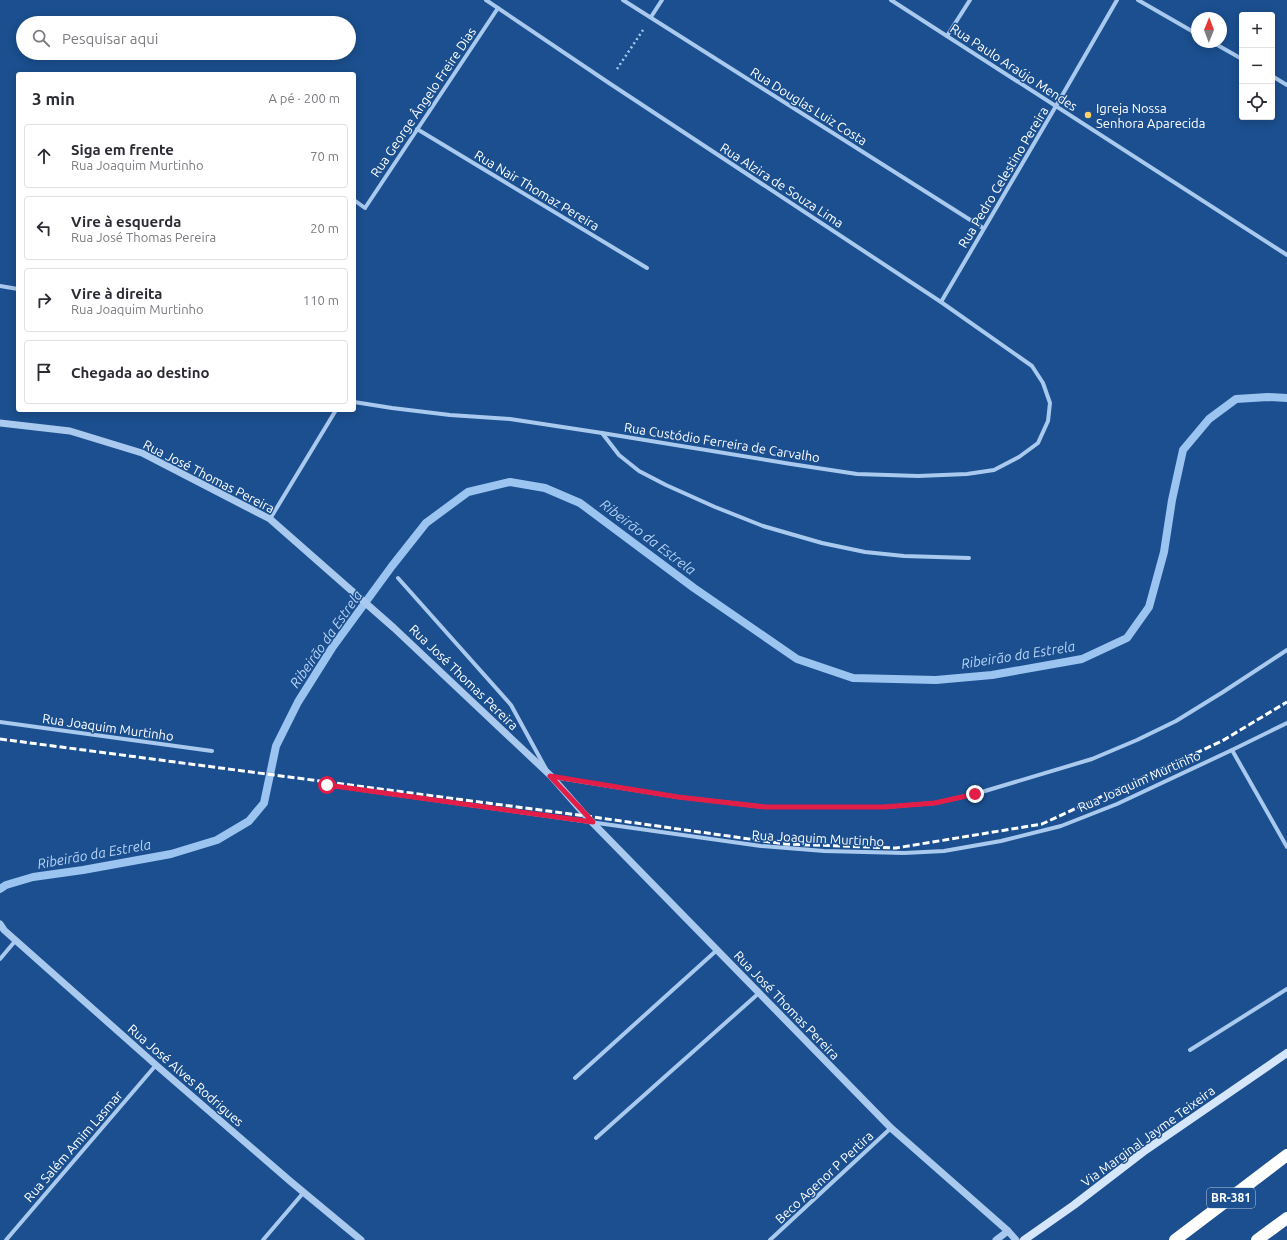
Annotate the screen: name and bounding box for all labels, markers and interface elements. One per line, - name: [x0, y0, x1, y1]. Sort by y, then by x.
- north arrow: [1191, 12, 1227, 48]
- map controls: [1239, 12, 1275, 120]
- button: +: [1239, 12, 1275, 48]
- search box: [16, 16, 356, 60]
- street label: Rua Paulo Araújo Mendes: [948, 21, 1080, 113]
- street label: Rua George Ângelo Freire Dias: [368, 24, 479, 179]
- icon: search: [30, 27, 52, 49]
- text: Pesquisar aqui: [62, 30, 158, 47]
- button: −: [1239, 48, 1275, 84]
- street label: Rua Douglas Luiz Costa: [748, 64, 870, 148]
- button: locate: [1239, 84, 1275, 120]
- text: 3 min: [32, 89, 75, 108]
- text: A pé · 200 m: [268, 91, 340, 105]
- place label: Igreja Nossa Senhora Aparecida: [1096, 101, 1205, 130]
- street label: Rua Pedro Celestino Pereira: [955, 104, 1051, 250]
- marker: Igreja Nossa Senhora Aparecida: [1083, 110, 1093, 120]
- street label: Rua Alzira de Souza Lima: [718, 140, 846, 230]
- text: Siga em frente: [71, 141, 174, 158]
- icon: ahead: [33, 145, 55, 167]
- street label: Rua Nair Thomaz Pereira: [472, 147, 602, 233]
- text: 70 m: [310, 149, 339, 163]
- text: Rua Joaquim Murtinho: [71, 158, 204, 172]
- text: Vire à esquerda: [71, 213, 181, 230]
- icon: left: [33, 217, 55, 239]
- text: 20 m: [310, 221, 339, 235]
- text: Rua José Thomas Pereira: [71, 230, 216, 244]
- text: Vire à direita: [71, 285, 163, 302]
- icon: right: [33, 289, 55, 311]
- text: 110 m: [303, 293, 339, 307]
- text: Rua Joaquim Murtinho: [71, 302, 204, 316]
- icon: arrive: [33, 361, 55, 383]
- text: Chegada ao destino: [71, 364, 210, 381]
- street label: Rua Custódio Ferreira de Carvalho: [623, 420, 821, 464]
- street label: Rua José Thomas Pereira: [141, 437, 277, 515]
- water label: Ribeirão da Estrela: [597, 496, 699, 578]
- water label: Ribeirão da Estrela: [286, 587, 366, 691]
- street label: Rua José Thomas Pereira: [407, 621, 521, 733]
- water label: Ribeirão da Estrela: [960, 638, 1077, 672]
- street label: Rua Joaquim Murtinho: [41, 711, 175, 743]
- street label: Rua Joaquim Murtinho: [1076, 748, 1202, 814]
- route start: [318, 776, 336, 794]
- route end: [966, 785, 984, 803]
- street label: Rua Joaquim Murtinho: [751, 828, 885, 848]
- water label: Ribeirão da Estrela: [36, 836, 153, 872]
- street label: Rua José Thomas Pereira: [731, 948, 843, 1062]
- street label: Rua José Alves Rodrigues: [126, 1021, 247, 1129]
- street label: Via Marginal Jayme Teixeira: [1079, 1083, 1217, 1189]
- street label: Rua Salém Amim Lasmar: [21, 1088, 125, 1204]
- street label: Beco Agenor P Pertira: [772, 1128, 876, 1226]
- road number: BR-381: [1207, 1188, 1255, 1208]

